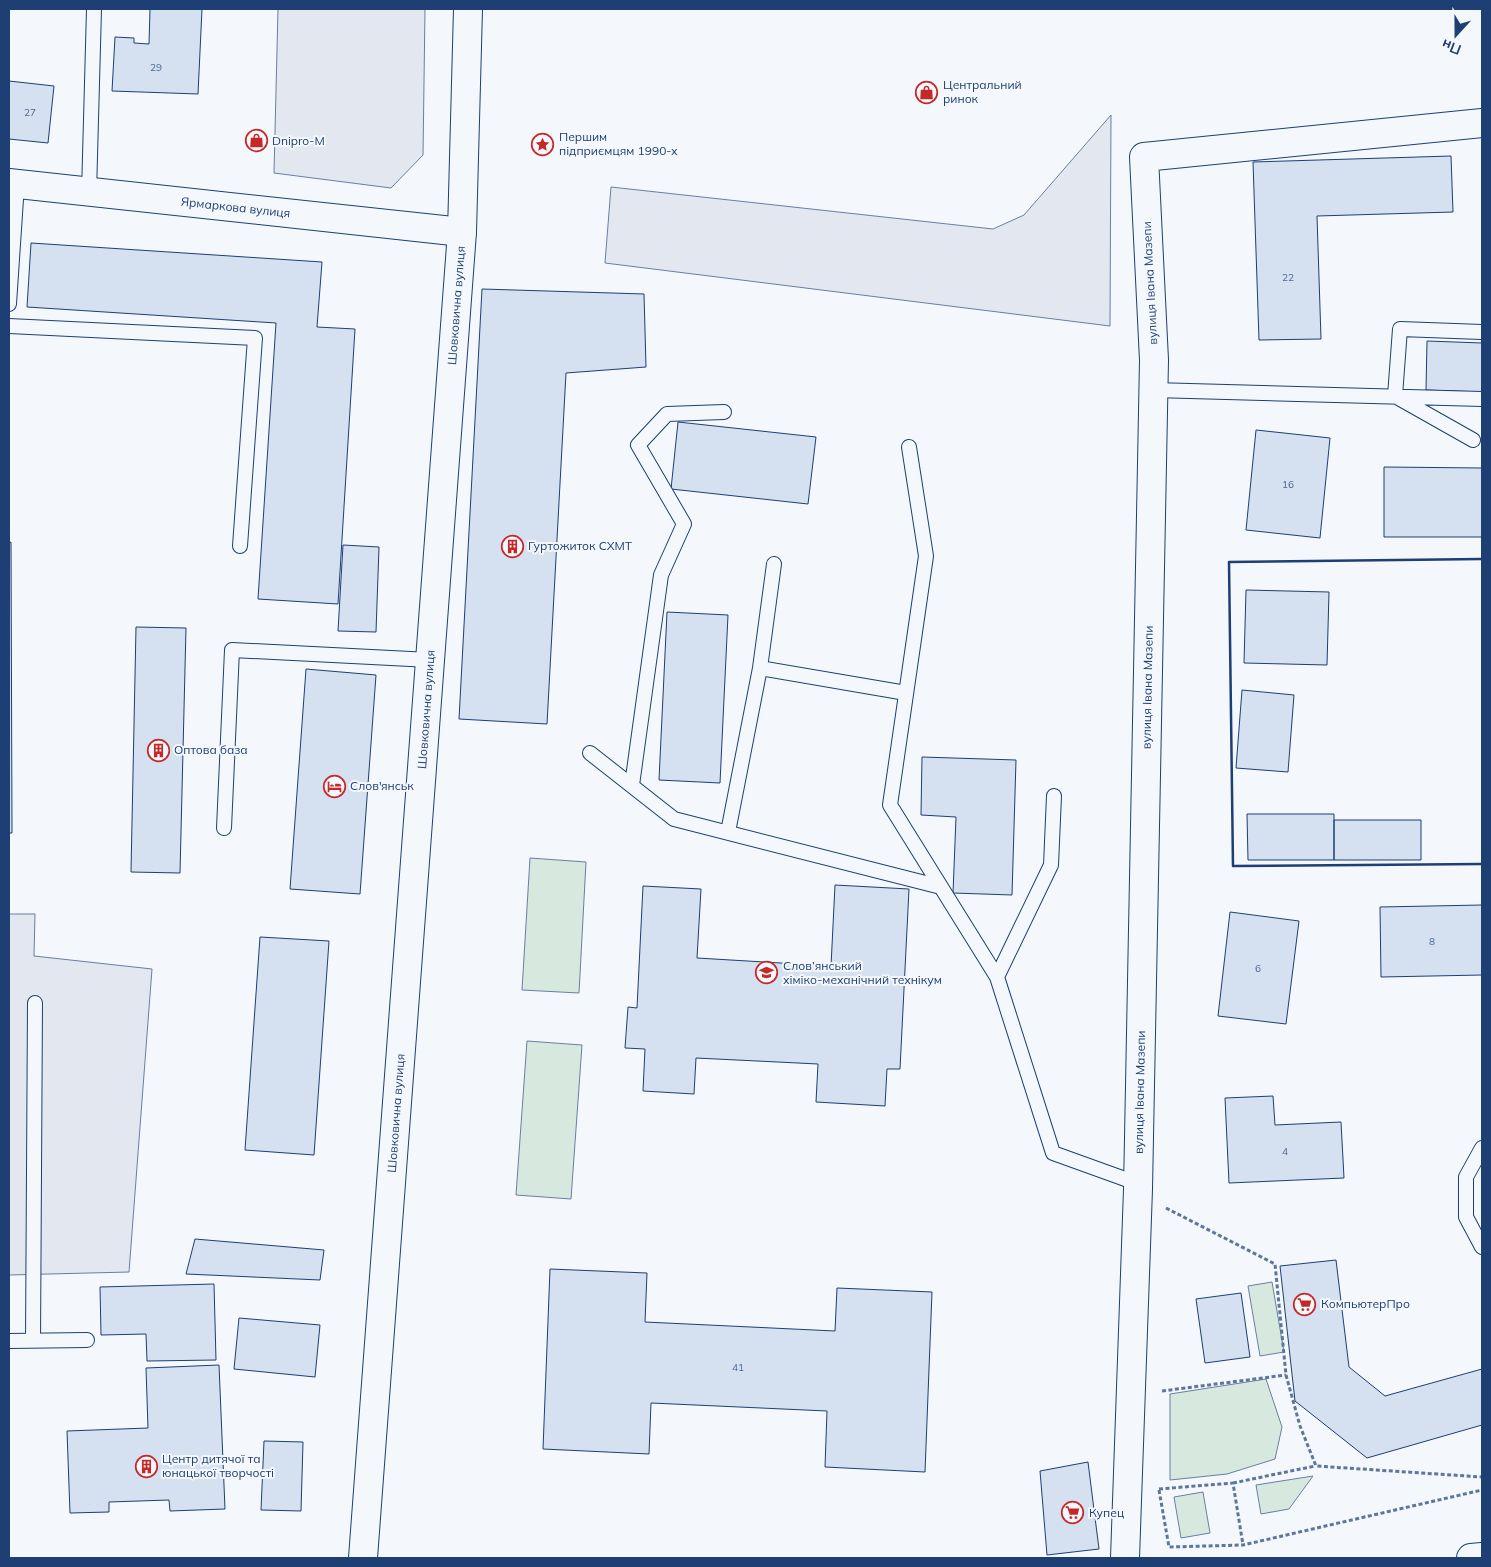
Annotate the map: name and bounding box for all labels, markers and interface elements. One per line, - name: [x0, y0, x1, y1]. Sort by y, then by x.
- north arrow: [1431, 10, 1481, 60]
- text: Пн: [1439, 35, 1464, 59]
- house number: 29: [150, 61, 162, 74]
- place label: Центральний ринок: [943, 77, 1022, 106]
- shop icon: Центральний ринок: [915, 80, 939, 104]
- house number: 27: [24, 106, 36, 119]
- shop icon: Dnipro-M: [244, 129, 268, 153]
- place label: Першим підприємцям 1990-х: [559, 129, 678, 158]
- place icon: Першим підприємцям 1990-х: [531, 132, 555, 156]
- place label: Dnipro-M: [272, 133, 325, 148]
- street label: Ярмаркова вулиця: [180, 194, 291, 220]
- street label: вулиця Івана Мазепи: [1139, 221, 1160, 345]
- street label: Шовковична вулиця: [444, 245, 468, 366]
- house number: 22: [1282, 271, 1294, 284]
- house number: 16: [1282, 478, 1294, 491]
- building icon: Гуртожиток СХМТ: [500, 534, 524, 558]
- place label: Гуртожиток СХМТ: [528, 538, 633, 553]
- street label: вулиця Івана Мазепи: [1138, 625, 1156, 749]
- street label: Шовковична вулиця: [414, 649, 438, 769]
- building icon: Оптова база: [146, 738, 170, 762]
- place label: Оптова база: [174, 742, 248, 757]
- hotel icon: Слов'янськ: [322, 774, 346, 798]
- place label: Слов'янськ: [350, 778, 414, 793]
- house number: 8: [1429, 935, 1435, 948]
- place label: Слов’янський хіміко-механічний технікум: [783, 958, 942, 987]
- school or university icon: Слов’янський хіміко-механічний технікум: [755, 961, 779, 985]
- house number: 6: [1255, 962, 1261, 975]
- street label: вулиця Івана Мазепи: [1131, 1030, 1148, 1154]
- street label: Шовковична вулиця: [384, 1053, 408, 1173]
- house number: 4: [1282, 1145, 1288, 1158]
- supermarket icon: КомпьютерПро: [1293, 1292, 1317, 1316]
- place label: КомпьютерПро: [1321, 1296, 1410, 1311]
- house number: 41: [732, 1361, 744, 1374]
- place label: Центр дитячої та юнацької творчості: [162, 1451, 274, 1480]
- building icon: Центр дитячої та юнацької творчості: [134, 1454, 158, 1478]
- supermarket icon: Купец: [1061, 1501, 1085, 1525]
- place label: Купец: [1089, 1505, 1124, 1520]

